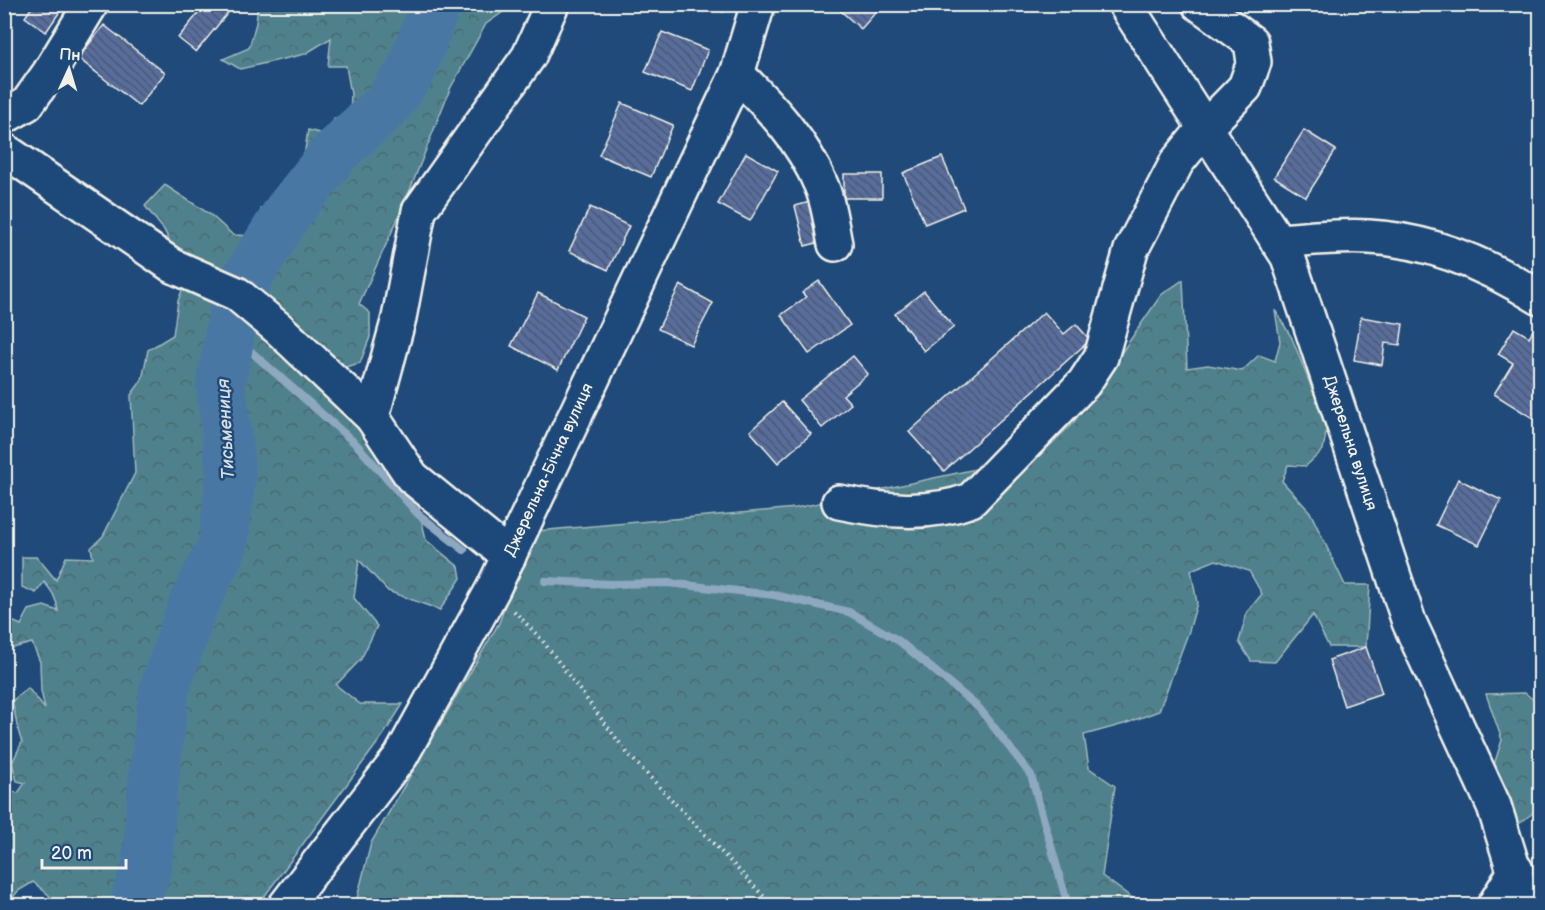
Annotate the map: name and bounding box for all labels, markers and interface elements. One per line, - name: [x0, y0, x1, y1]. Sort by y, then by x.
- north arrow: [39, 39, 99, 99]
- text: Пн: [59, 45, 81, 66]
- street label: Джерельна вулиця: [1319, 373, 1381, 513]
- water label: Тисьмениця: [213, 378, 239, 480]
- street label: Джерельна-Бічна вулиця: [500, 380, 598, 560]
- scale bar: [42, 832, 126, 870]
- text: 20 m: [51, 843, 92, 864]

